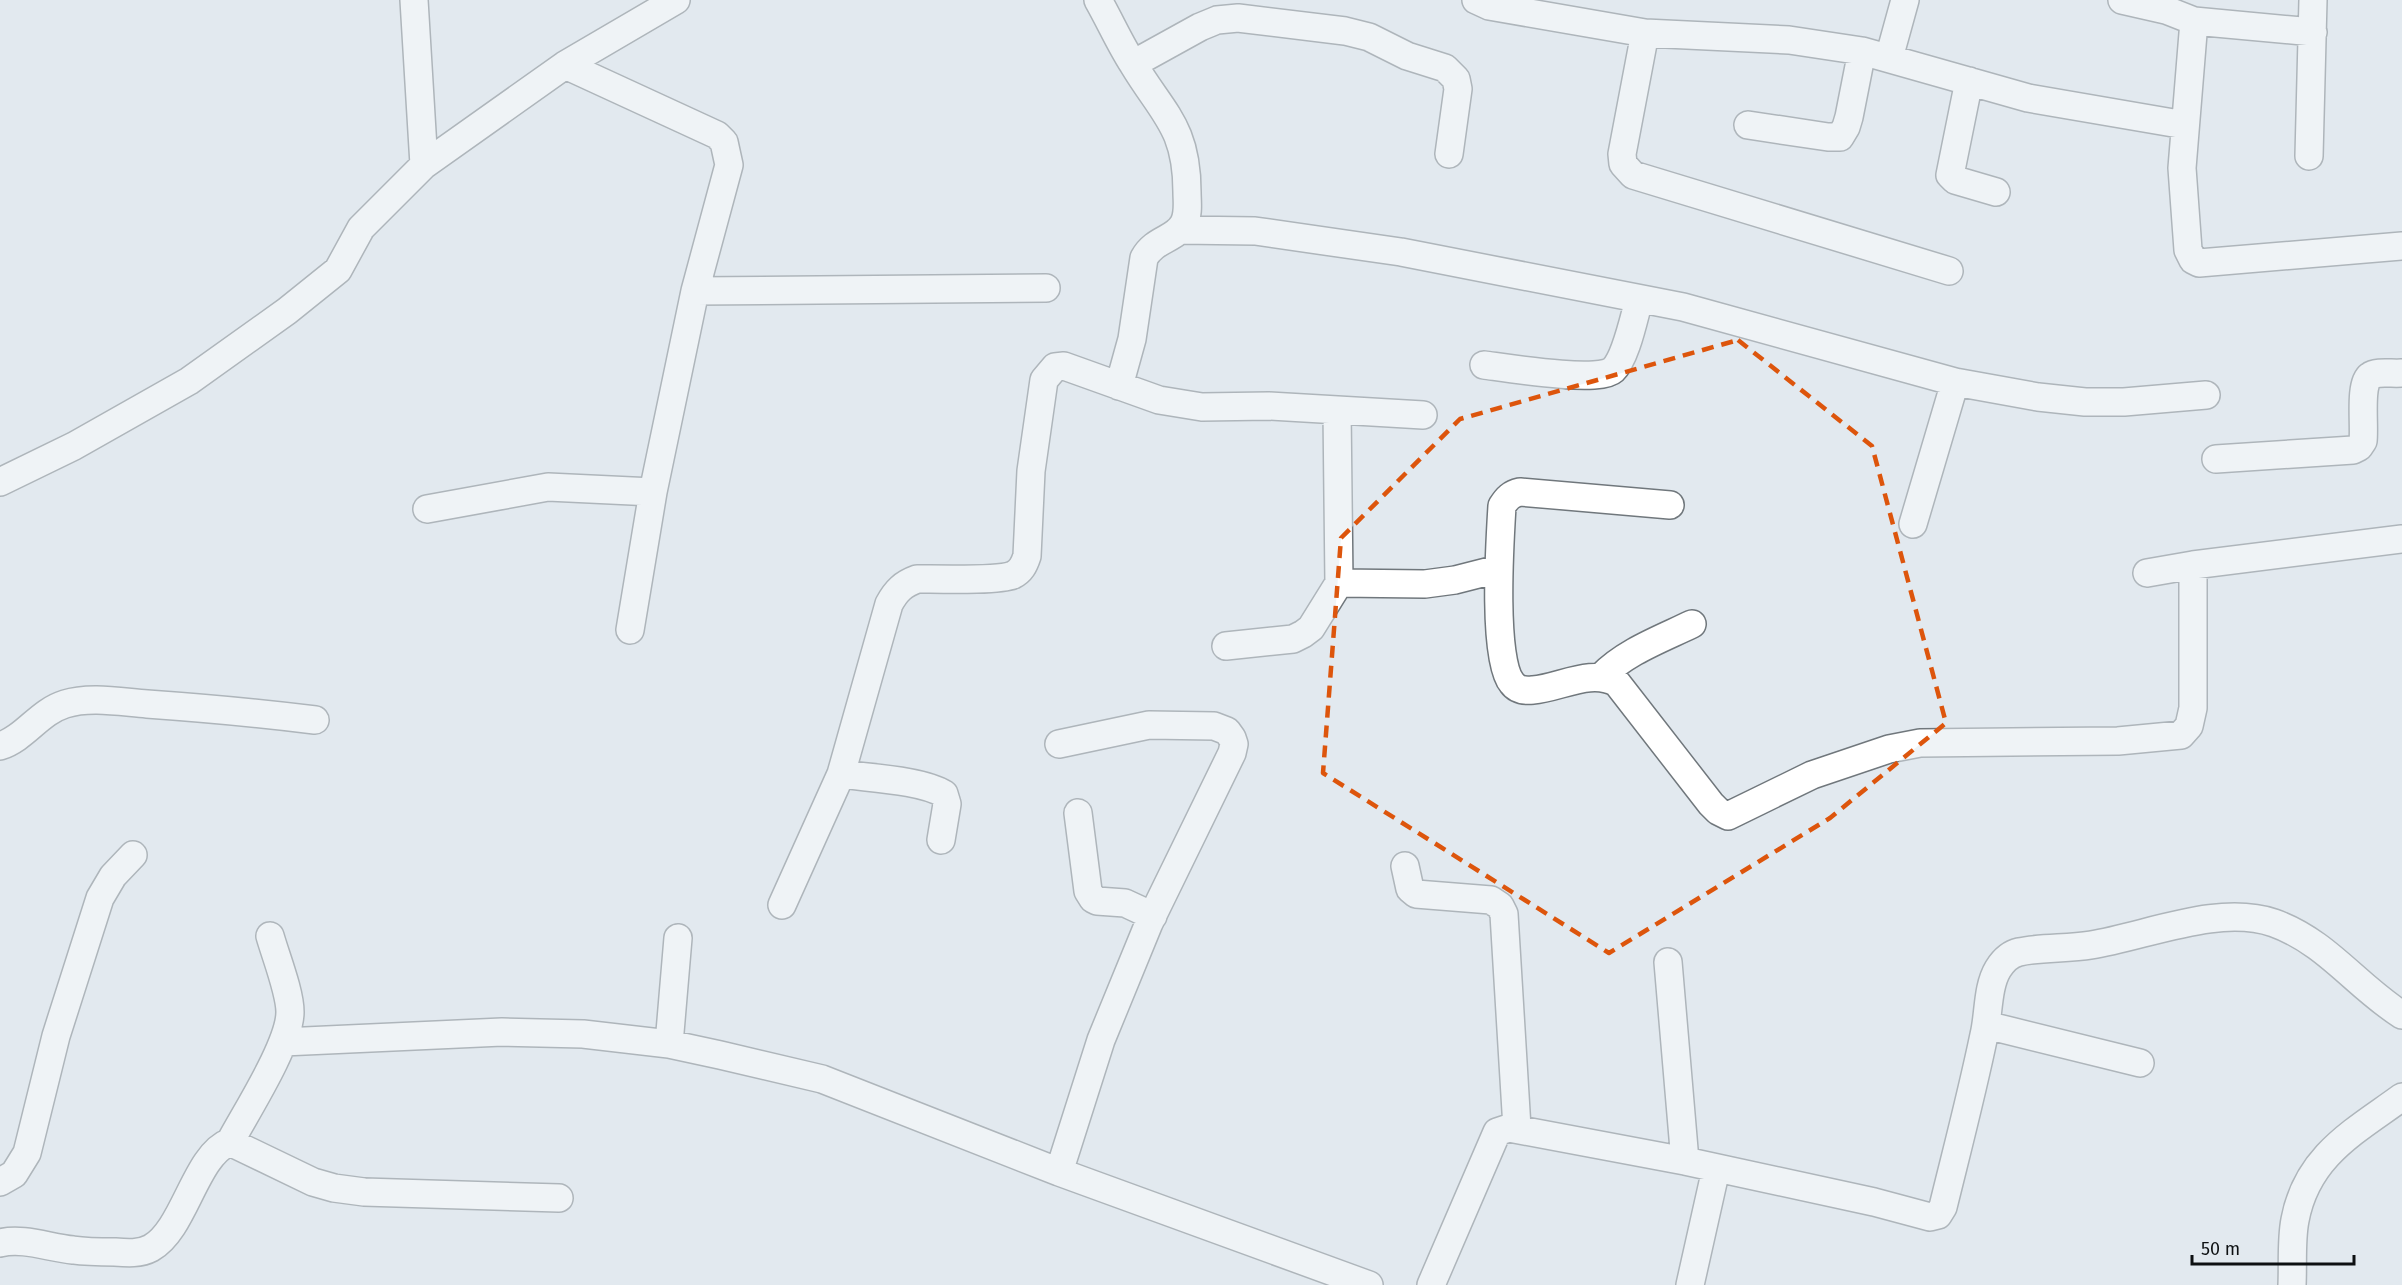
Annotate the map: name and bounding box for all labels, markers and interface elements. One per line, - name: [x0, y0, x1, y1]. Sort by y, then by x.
- scale bar: [2192, 1228, 2354, 1266]
- text: 50 m: [2201, 1238, 2240, 1260]

